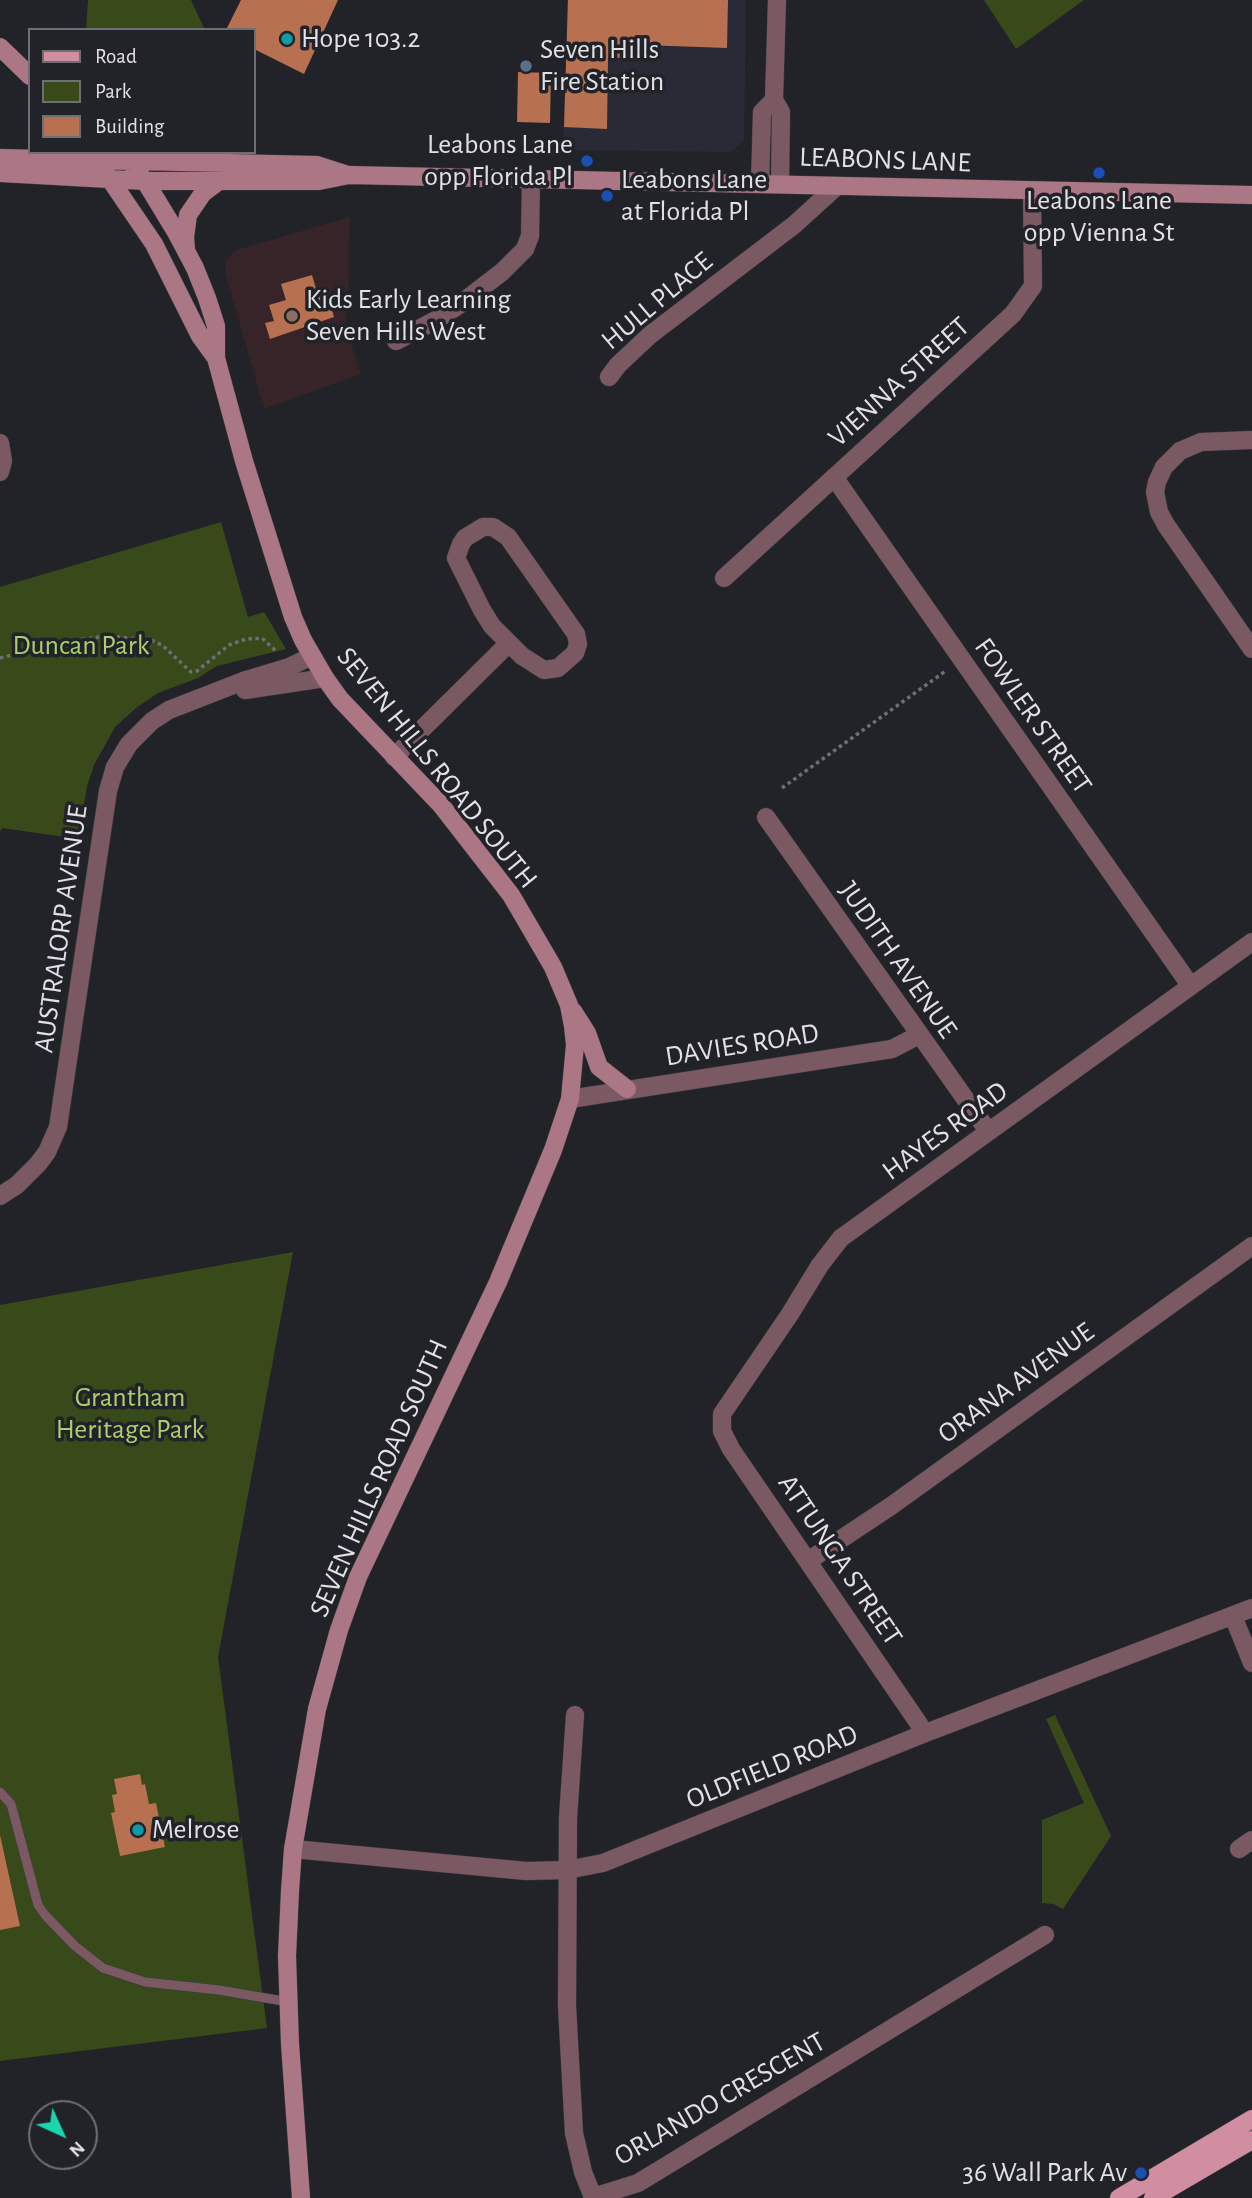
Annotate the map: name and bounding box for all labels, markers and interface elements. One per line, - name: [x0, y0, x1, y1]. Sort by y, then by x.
- place label: Hope 103.2: [301, 22, 420, 56]
- legend: [28, 28, 256, 154]
- marker: Hope 103.2: [279, 31, 295, 47]
- place label: Seven Hills Fire Station: [540, 33, 664, 99]
- text: Road: [95, 46, 137, 67]
- marker: Seven Hills Fire Station: [518, 58, 534, 74]
- text: Park: [95, 81, 131, 102]
- text: Building: [95, 116, 164, 137]
- place label: Leabons Lane opp Florida Pl: [424, 128, 573, 194]
- street label: LEABONS LANE: [799, 140, 971, 180]
- marker: Leabons Lane opp Florida Pl: [579, 153, 595, 169]
- place label: Leabons Lane at Florida Pl: [621, 163, 767, 229]
- marker: Leabons Lane opp Vienna St: [1091, 165, 1107, 181]
- place label: Leabons Lane opp Vienna St: [1024, 184, 1174, 250]
- marker: Leabons Lane at Florida Pl: [599, 188, 615, 204]
- street label: HULL PLACE: [595, 245, 719, 357]
- place label: Kids Early Learning Seven Hills West: [306, 283, 511, 349]
- marker: Kids Early Learning Seven Hills West: [284, 308, 300, 324]
- street label: VIENNA STREET: [821, 310, 977, 454]
- park label: Duncan Park: [12, 629, 150, 663]
- street label: FOWLER STREET: [967, 632, 1099, 800]
- street label: SEVEN HILLS ROAD SOUTH: [329, 641, 545, 895]
- street label: AUSTRALORP AVENUE: [27, 803, 95, 1055]
- street label: JUDITH AVENUE: [831, 875, 965, 1045]
- street label: DAVIES ROAD: [663, 1016, 821, 1074]
- street label: HAYES ROAD: [876, 1074, 1014, 1188]
- street label: ORANA AVENUE: [932, 1315, 1100, 1451]
- street label: SEVEN HILLS ROAD SOUTH: [303, 1334, 455, 1622]
- park label: Grantham Heritage Park: [56, 1381, 204, 1447]
- street label: ATTUNGA STREET: [771, 1468, 909, 1652]
- street label: OLDFIELD ROAD: [681, 1717, 863, 1817]
- place label: Melrose: [152, 1813, 239, 1847]
- marker: Melrose: [130, 1822, 146, 1838]
- street label: ORLANDO CRESCENT: [609, 2025, 831, 2173]
- north arrow: [28, 2100, 98, 2170]
- text: N: [65, 2137, 88, 2160]
- place label: 36 Wall Park Av: [962, 2156, 1127, 2190]
- marker: 36 Wall Park Av: [1133, 2165, 1149, 2181]

